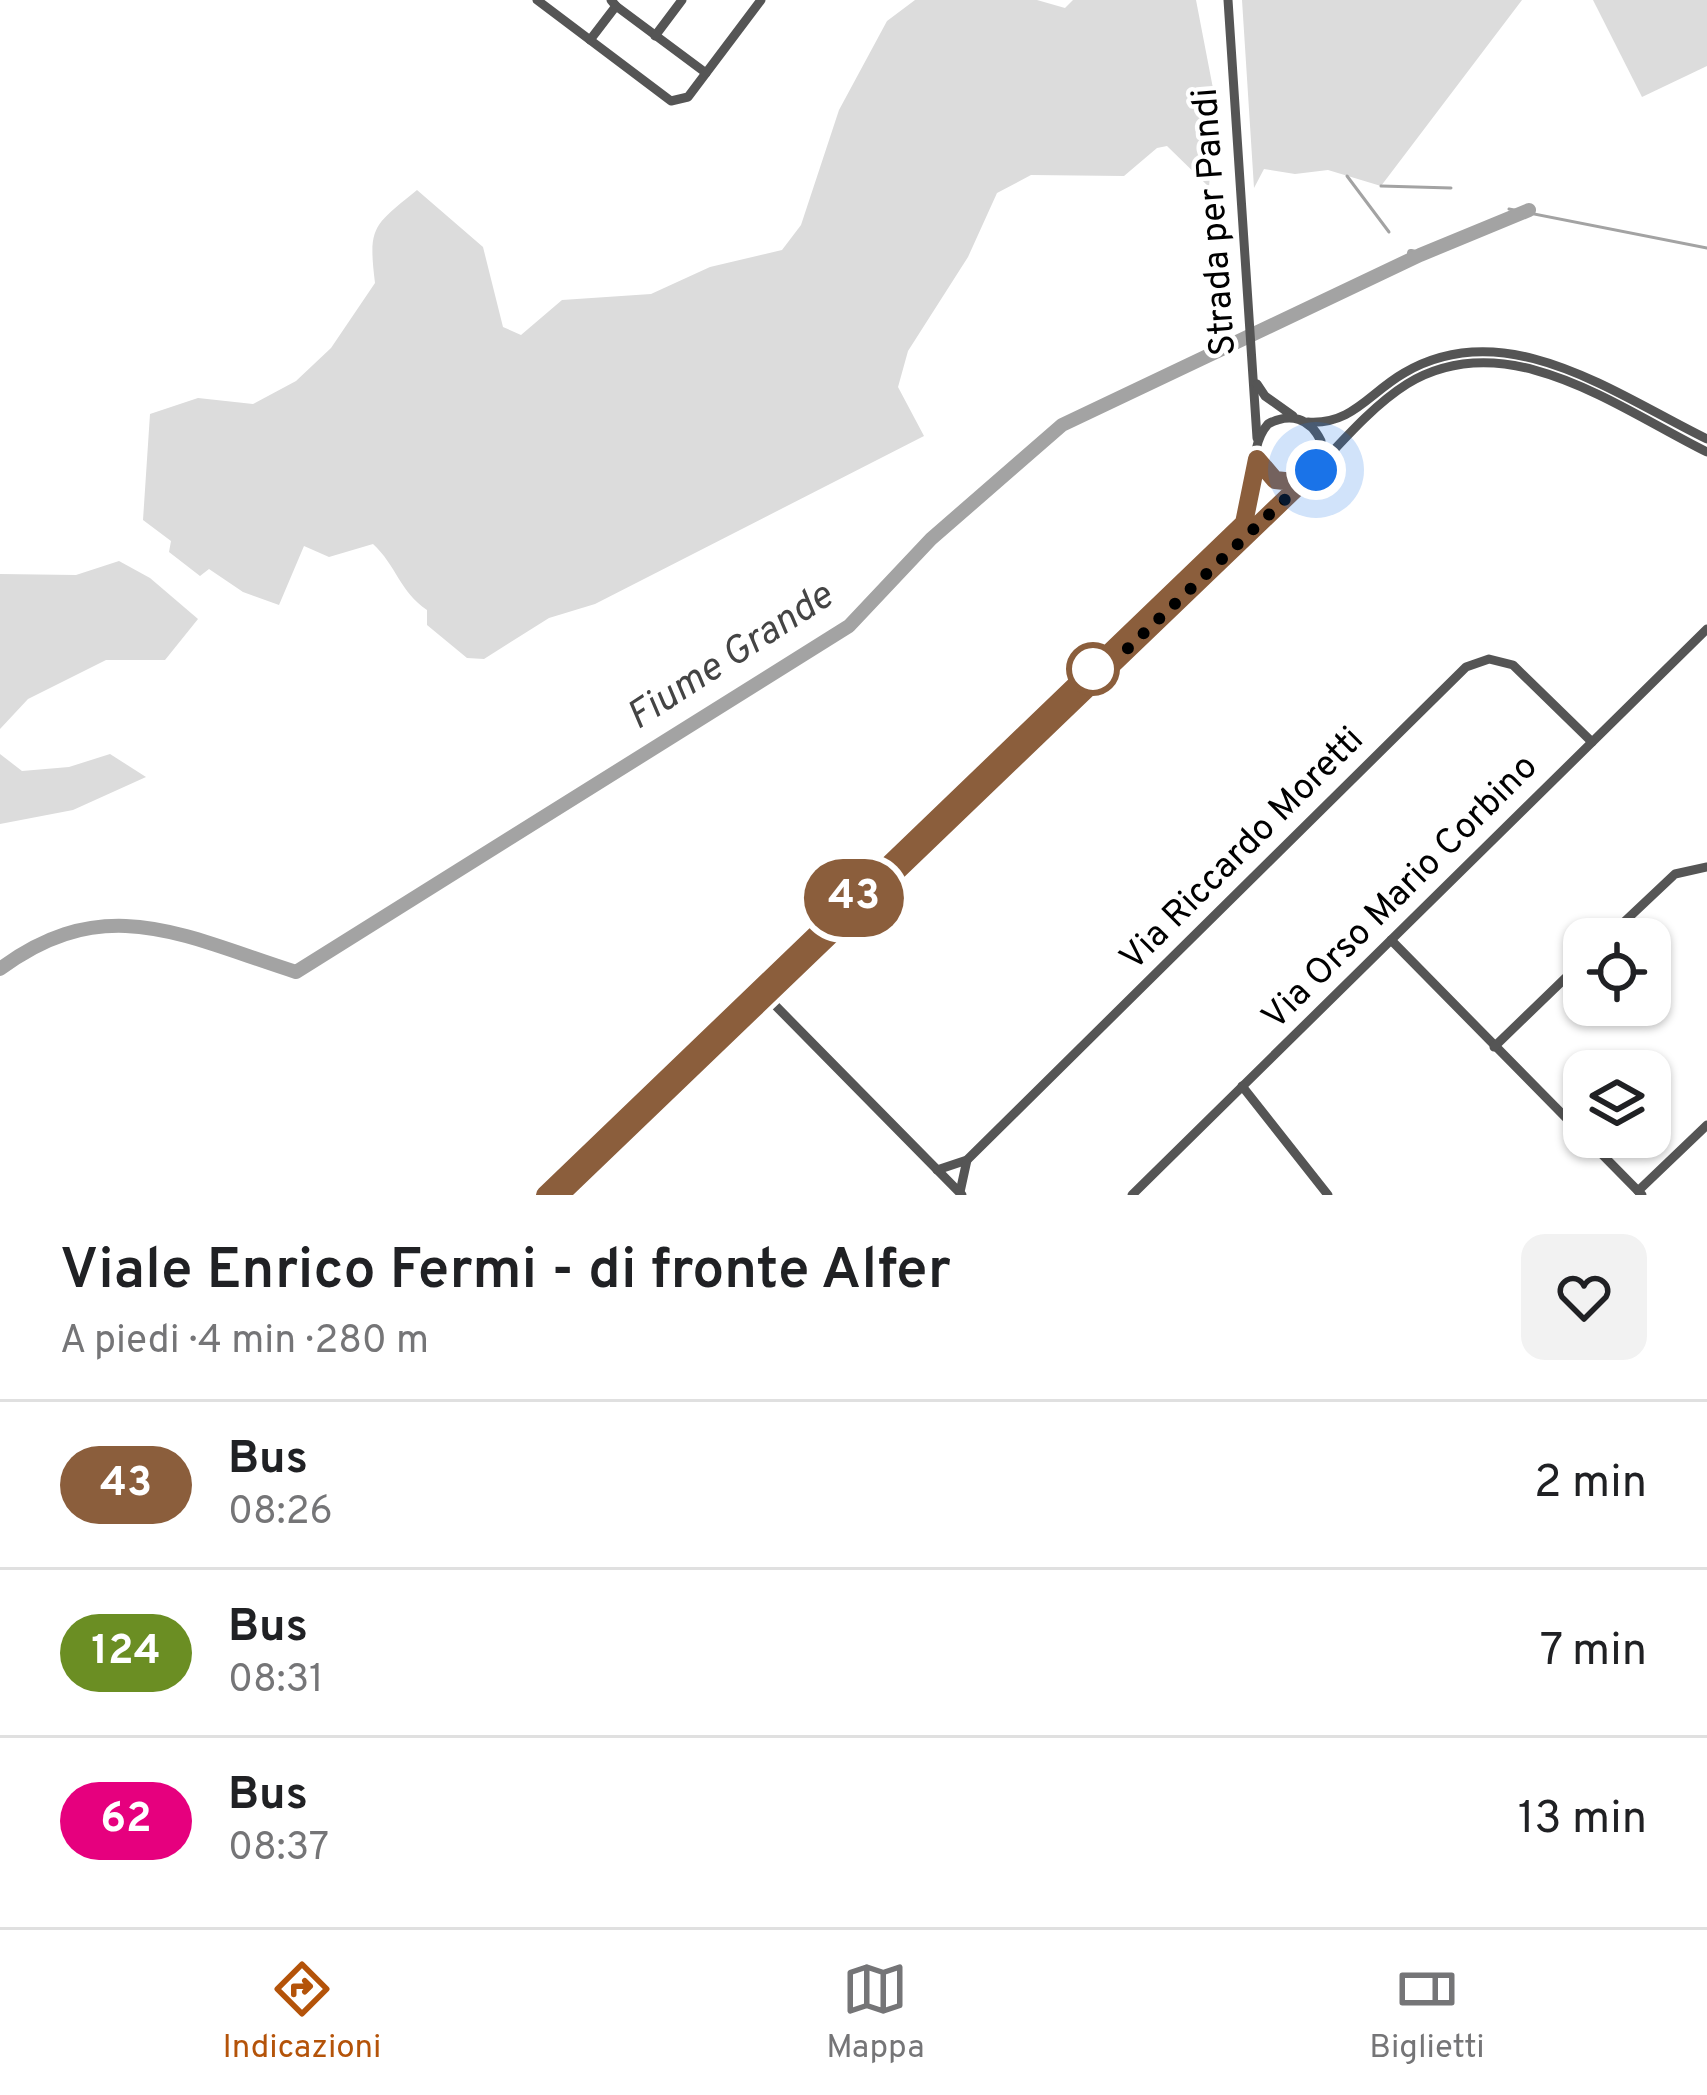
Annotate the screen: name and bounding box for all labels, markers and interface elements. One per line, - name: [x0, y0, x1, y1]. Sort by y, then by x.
- street label: Strada per Pandi: [1184, 87, 1248, 357]
- your location: [1286, 440, 1346, 500]
- water label: Fiume Grande: [619, 573, 844, 743]
- unlabelled marker: [1068, 644, 1118, 694]
- street label: Via Riccardo Moretti: [1111, 718, 1375, 982]
- street label: Via Orso Mario Corbino: [1253, 745, 1549, 1041]
- line badge: 43: [800, 859, 908, 937]
- text: 43: [828, 871, 880, 924]
- map controls: [1563, 918, 1671, 1158]
- button: locate: [1563, 918, 1671, 1026]
- button: layers: [1563, 1050, 1671, 1158]
- button: heart: [1521, 1234, 1647, 1360]
- text: Viale Enrico Fermi - di fronte Alfer: [60, 1237, 951, 1309]
- text: A piedi · 4 min · 280 m: [60, 1318, 429, 1367]
- text: Bus: [228, 1432, 308, 1489]
- text: 2 min: [1534, 1456, 1647, 1513]
- text: 43: [100, 1458, 152, 1511]
- text: 08:26: [228, 1489, 333, 1538]
- text: Bus: [228, 1600, 308, 1657]
- text: 7 min: [1540, 1624, 1647, 1681]
- text: 124: [91, 1626, 161, 1679]
- text: 08:31: [228, 1657, 324, 1706]
- text: Bus: [228, 1768, 308, 1825]
- text: 13 min: [1518, 1792, 1647, 1849]
- text: 62: [100, 1794, 152, 1847]
- text: 08:37: [228, 1825, 329, 1874]
- tab: Indicazioni: [222, 1956, 381, 2070]
- tab: Mappa: [826, 1956, 925, 2070]
- tab: Biglietti: [1369, 1956, 1485, 2070]

